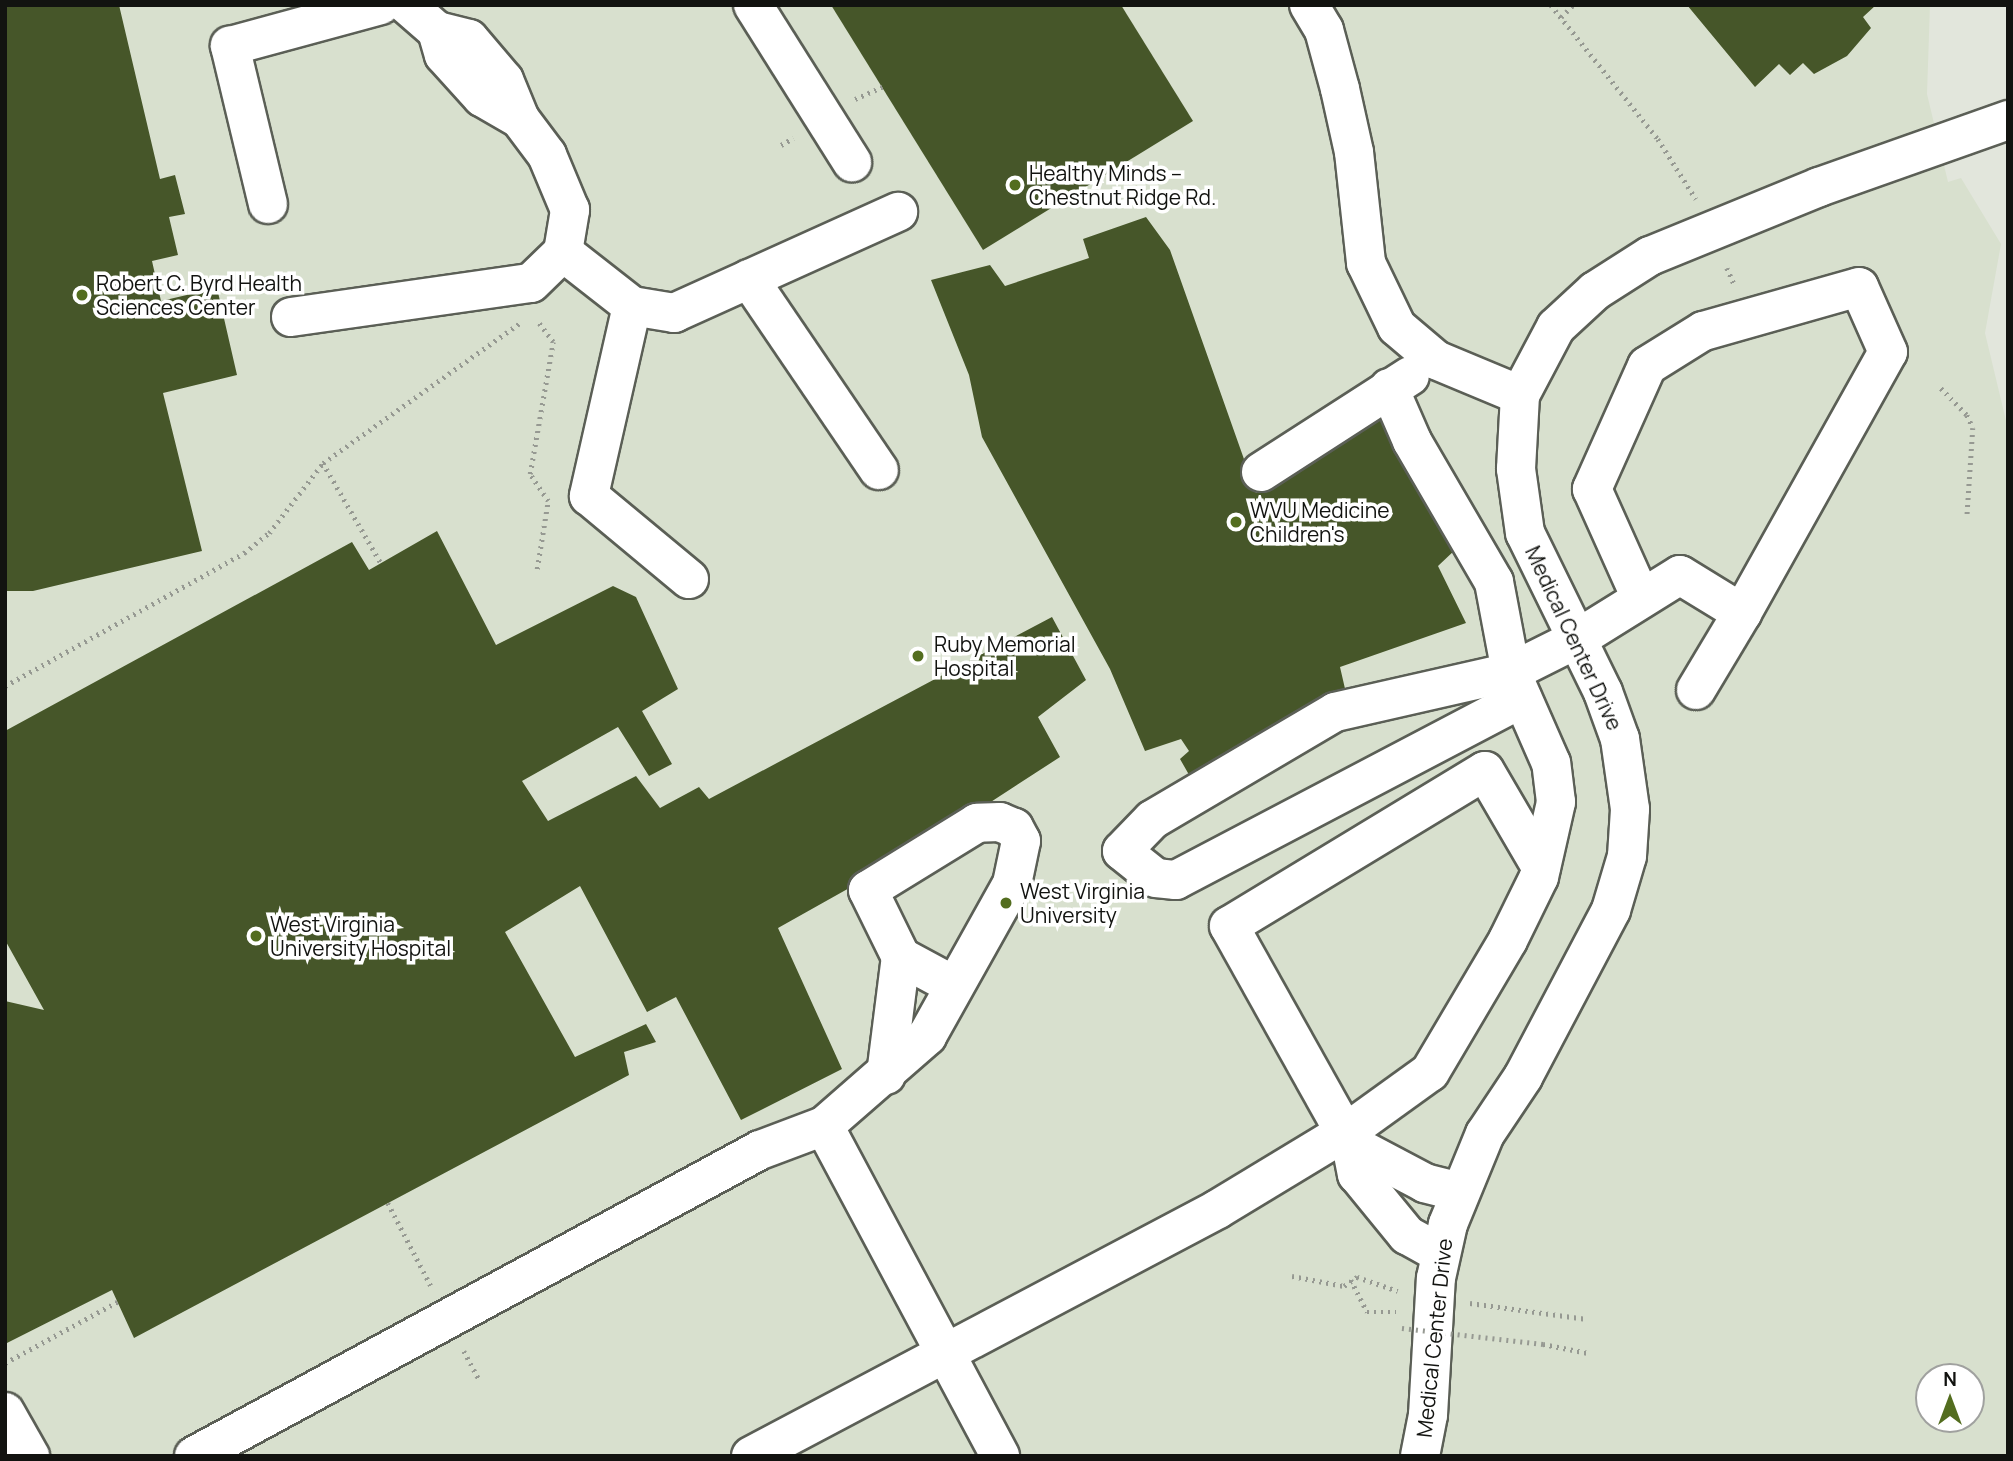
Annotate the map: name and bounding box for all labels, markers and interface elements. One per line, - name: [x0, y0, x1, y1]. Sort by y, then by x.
- place label: Healthy Minds – Chestnut Ridge Rd.: [1029, 160, 1216, 210]
- marker: Healthy Minds – Chestnut Ridge Rd.: [1007, 177, 1023, 193]
- place label: Robert C. Byrd Health Sciences Center: [96, 270, 302, 320]
- marker: Robert C. Byrd Health Sciences Center: [74, 287, 90, 303]
- place label: WVU Medicine Children's: [1250, 497, 1389, 547]
- marker: WVU Medicine Children's: [1228, 514, 1244, 530]
- street label: Medical Center Drive: [1520, 542, 1628, 734]
- place label: Ruby Memorial Hospital: [934, 631, 1076, 681]
- marker: Ruby Memorial Hospital: [908, 646, 928, 666]
- place label: West Virginia University: [1020, 878, 1145, 928]
- marker: West Virginia University: [998, 895, 1014, 911]
- place label: West Virginia University Hospital: [270, 911, 451, 961]
- marker: West Virginia University Hospital: [248, 928, 264, 944]
- street label: Medical Center Drive: [1411, 1237, 1457, 1439]
- north arrow: [1915, 1363, 1985, 1433]
- text: N: [1943, 1366, 1957, 1392]

